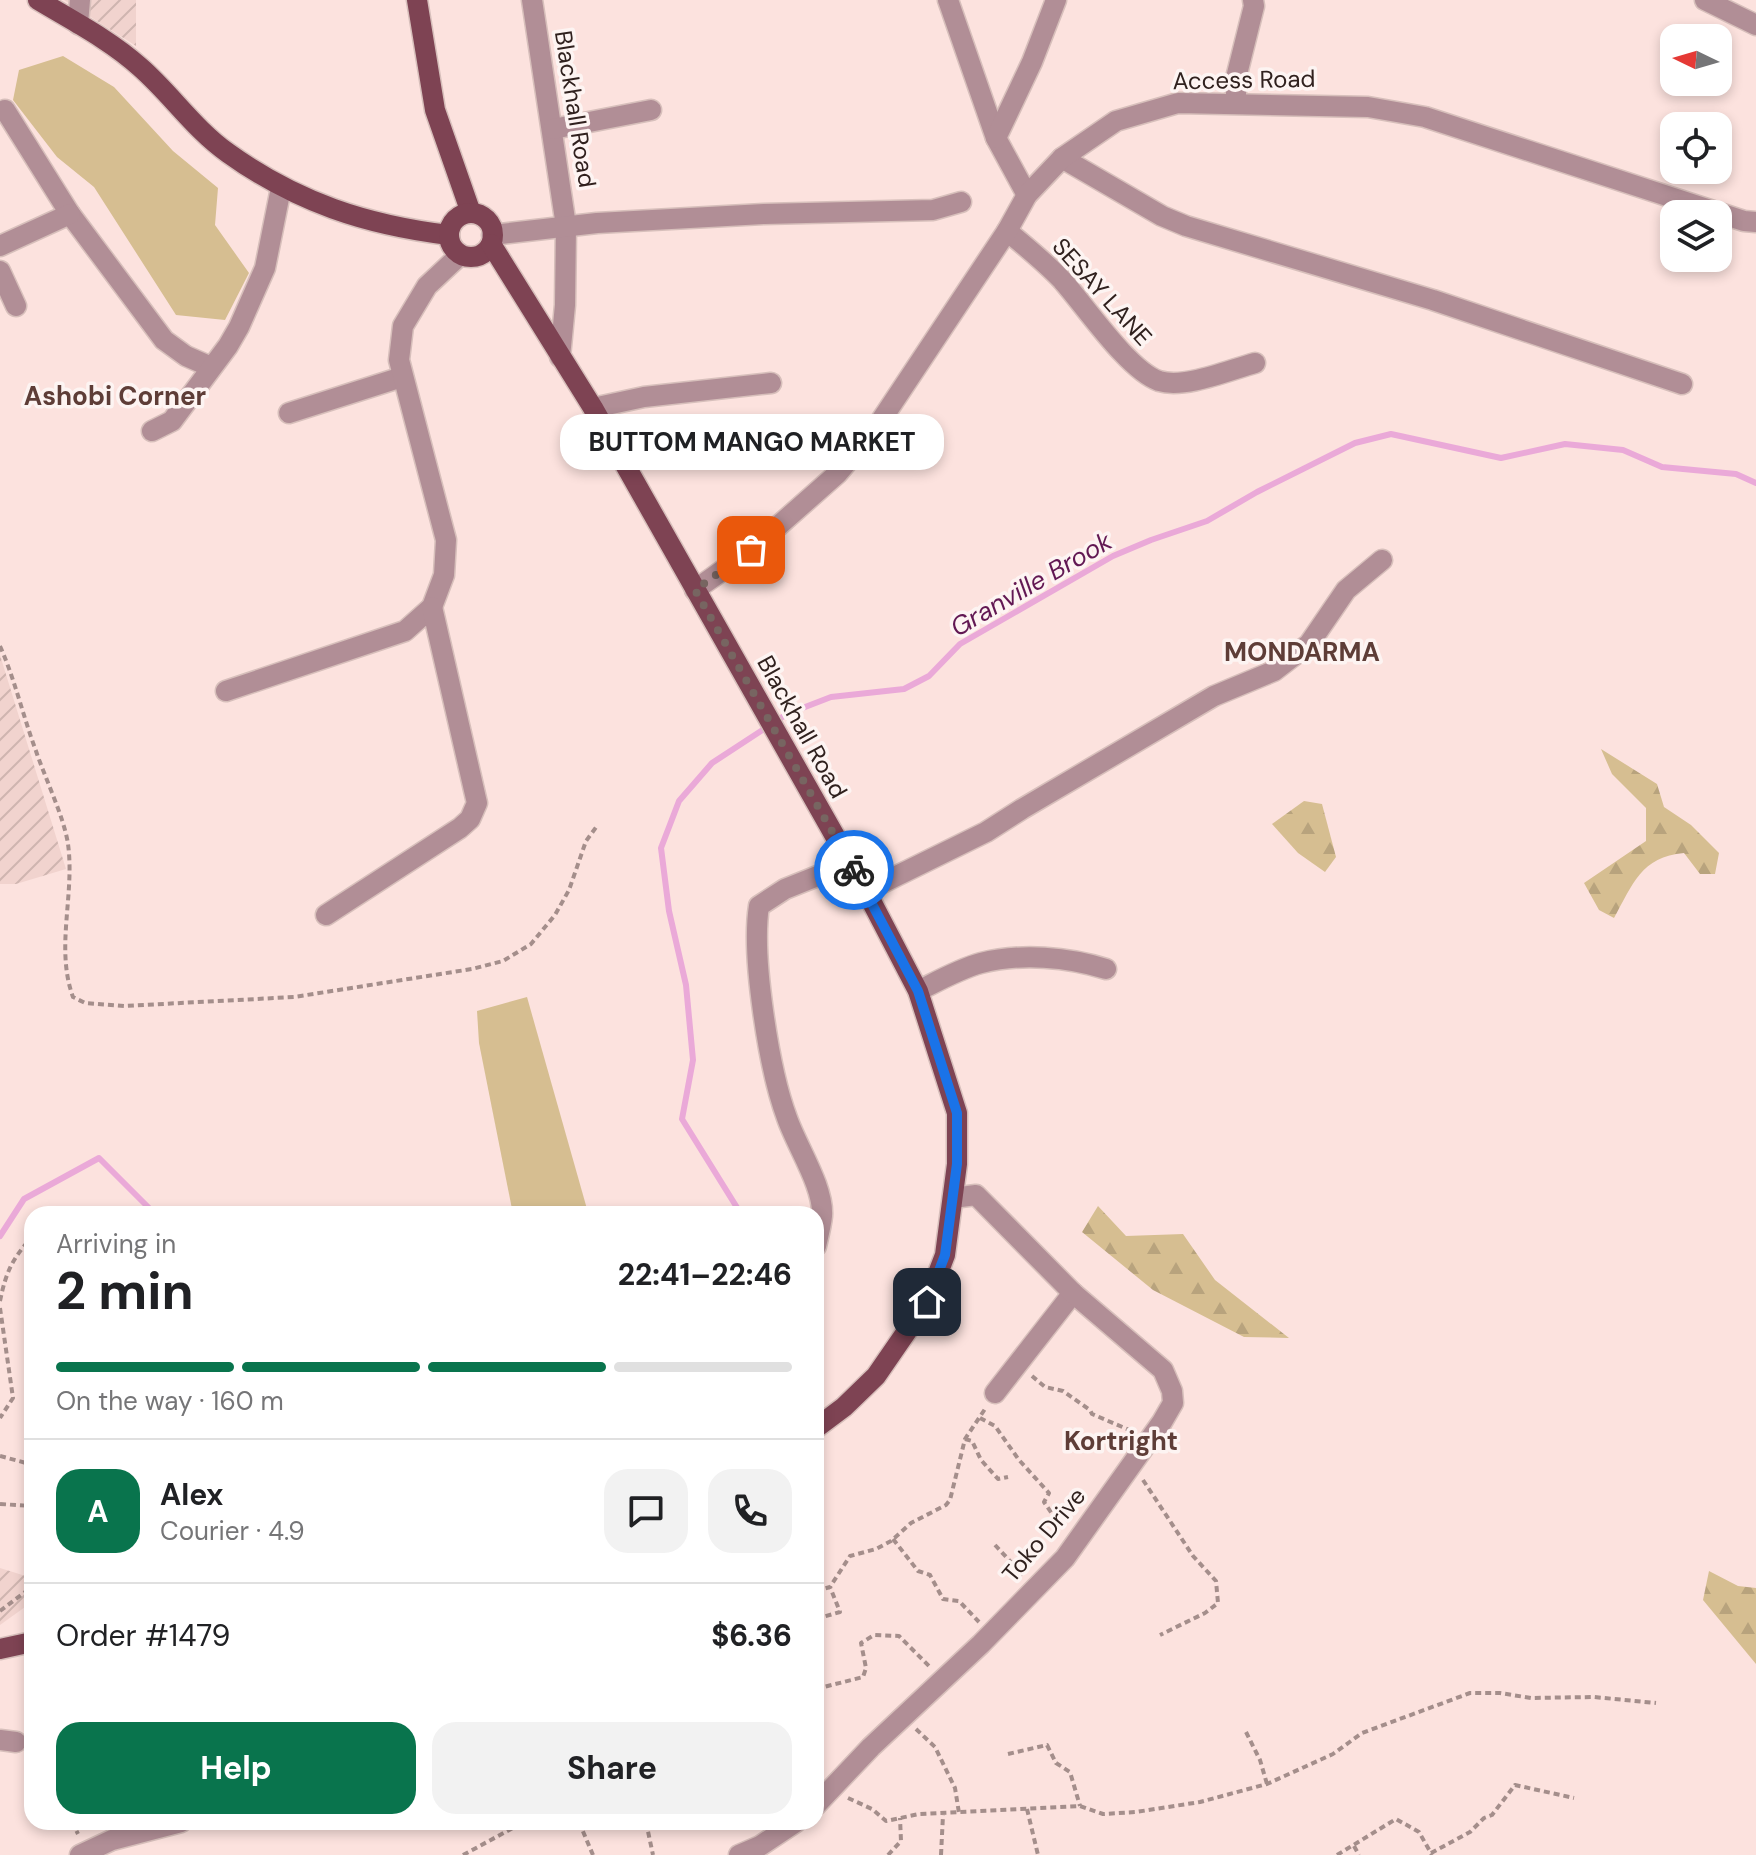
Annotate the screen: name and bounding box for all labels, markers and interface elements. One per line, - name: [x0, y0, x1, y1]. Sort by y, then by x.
- north arrow: [1660, 24, 1732, 96]
- map controls: [1660, 24, 1732, 272]
- street label: Blackhall Road: [548, 28, 603, 190]
- street label: Access Road: [1172, 63, 1316, 96]
- button: locate: [1660, 112, 1732, 184]
- button: layers: [1660, 200, 1732, 272]
- street label: SESAY LANE: [1046, 231, 1159, 352]
- district label: Ashobi Corner: [24, 379, 207, 413]
- callout: BUTTOM MANGO MARKET: [559, 414, 943, 470]
- text: BUTTOM MANGO MARKET: [588, 425, 916, 459]
- pin: [717, 516, 785, 584]
- water label: Granville Brook: [944, 524, 1119, 644]
- icon: bag: [729, 528, 773, 572]
- district label: MONDARMA: [1224, 635, 1380, 669]
- street label: Blackhall Road: [750, 650, 854, 804]
- courier: [814, 830, 894, 910]
- icon: bike: [832, 848, 876, 892]
- text: Arriving in: [56, 1227, 176, 1261]
- text: 22:41–22:46: [618, 1255, 792, 1294]
- text: 2 min: [56, 1257, 194, 1325]
- pin: [893, 1268, 961, 1336]
- icon: home: [905, 1280, 949, 1324]
- text: On the way · 160 m: [56, 1384, 284, 1418]
- district label: Kortright: [1064, 1424, 1178, 1458]
- button: chat: [604, 1469, 688, 1553]
- button: phone: [708, 1469, 792, 1553]
- text: Alex: [160, 1475, 223, 1514]
- street label: Toko Drive: [995, 1481, 1092, 1588]
- text: A: [87, 1492, 109, 1531]
- text: Courier · 4.9: [160, 1514, 305, 1548]
- text: Order #1479: [56, 1616, 230, 1655]
- text: $6.36: [711, 1616, 792, 1655]
- button: Help: [56, 1722, 416, 1814]
- button: Share: [432, 1722, 792, 1814]

